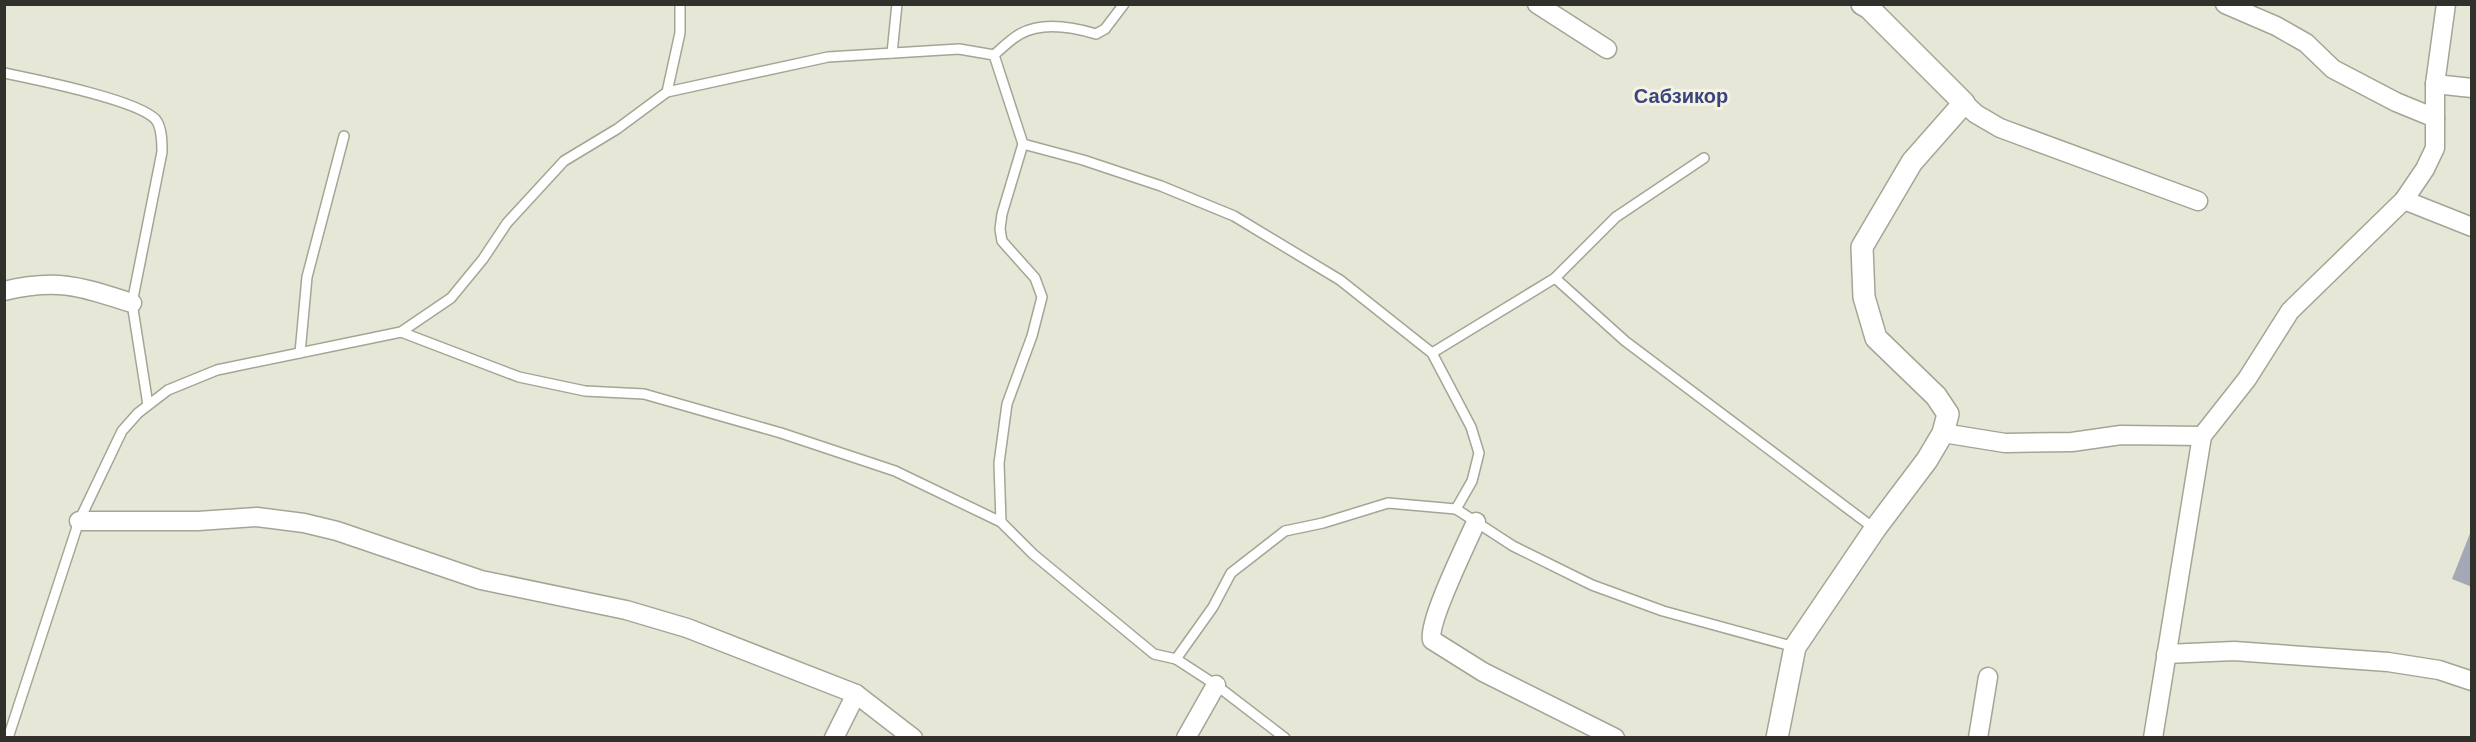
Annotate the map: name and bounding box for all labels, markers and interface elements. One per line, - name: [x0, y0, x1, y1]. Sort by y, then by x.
- district label: Сабзикор: [1634, 85, 1728, 107]

